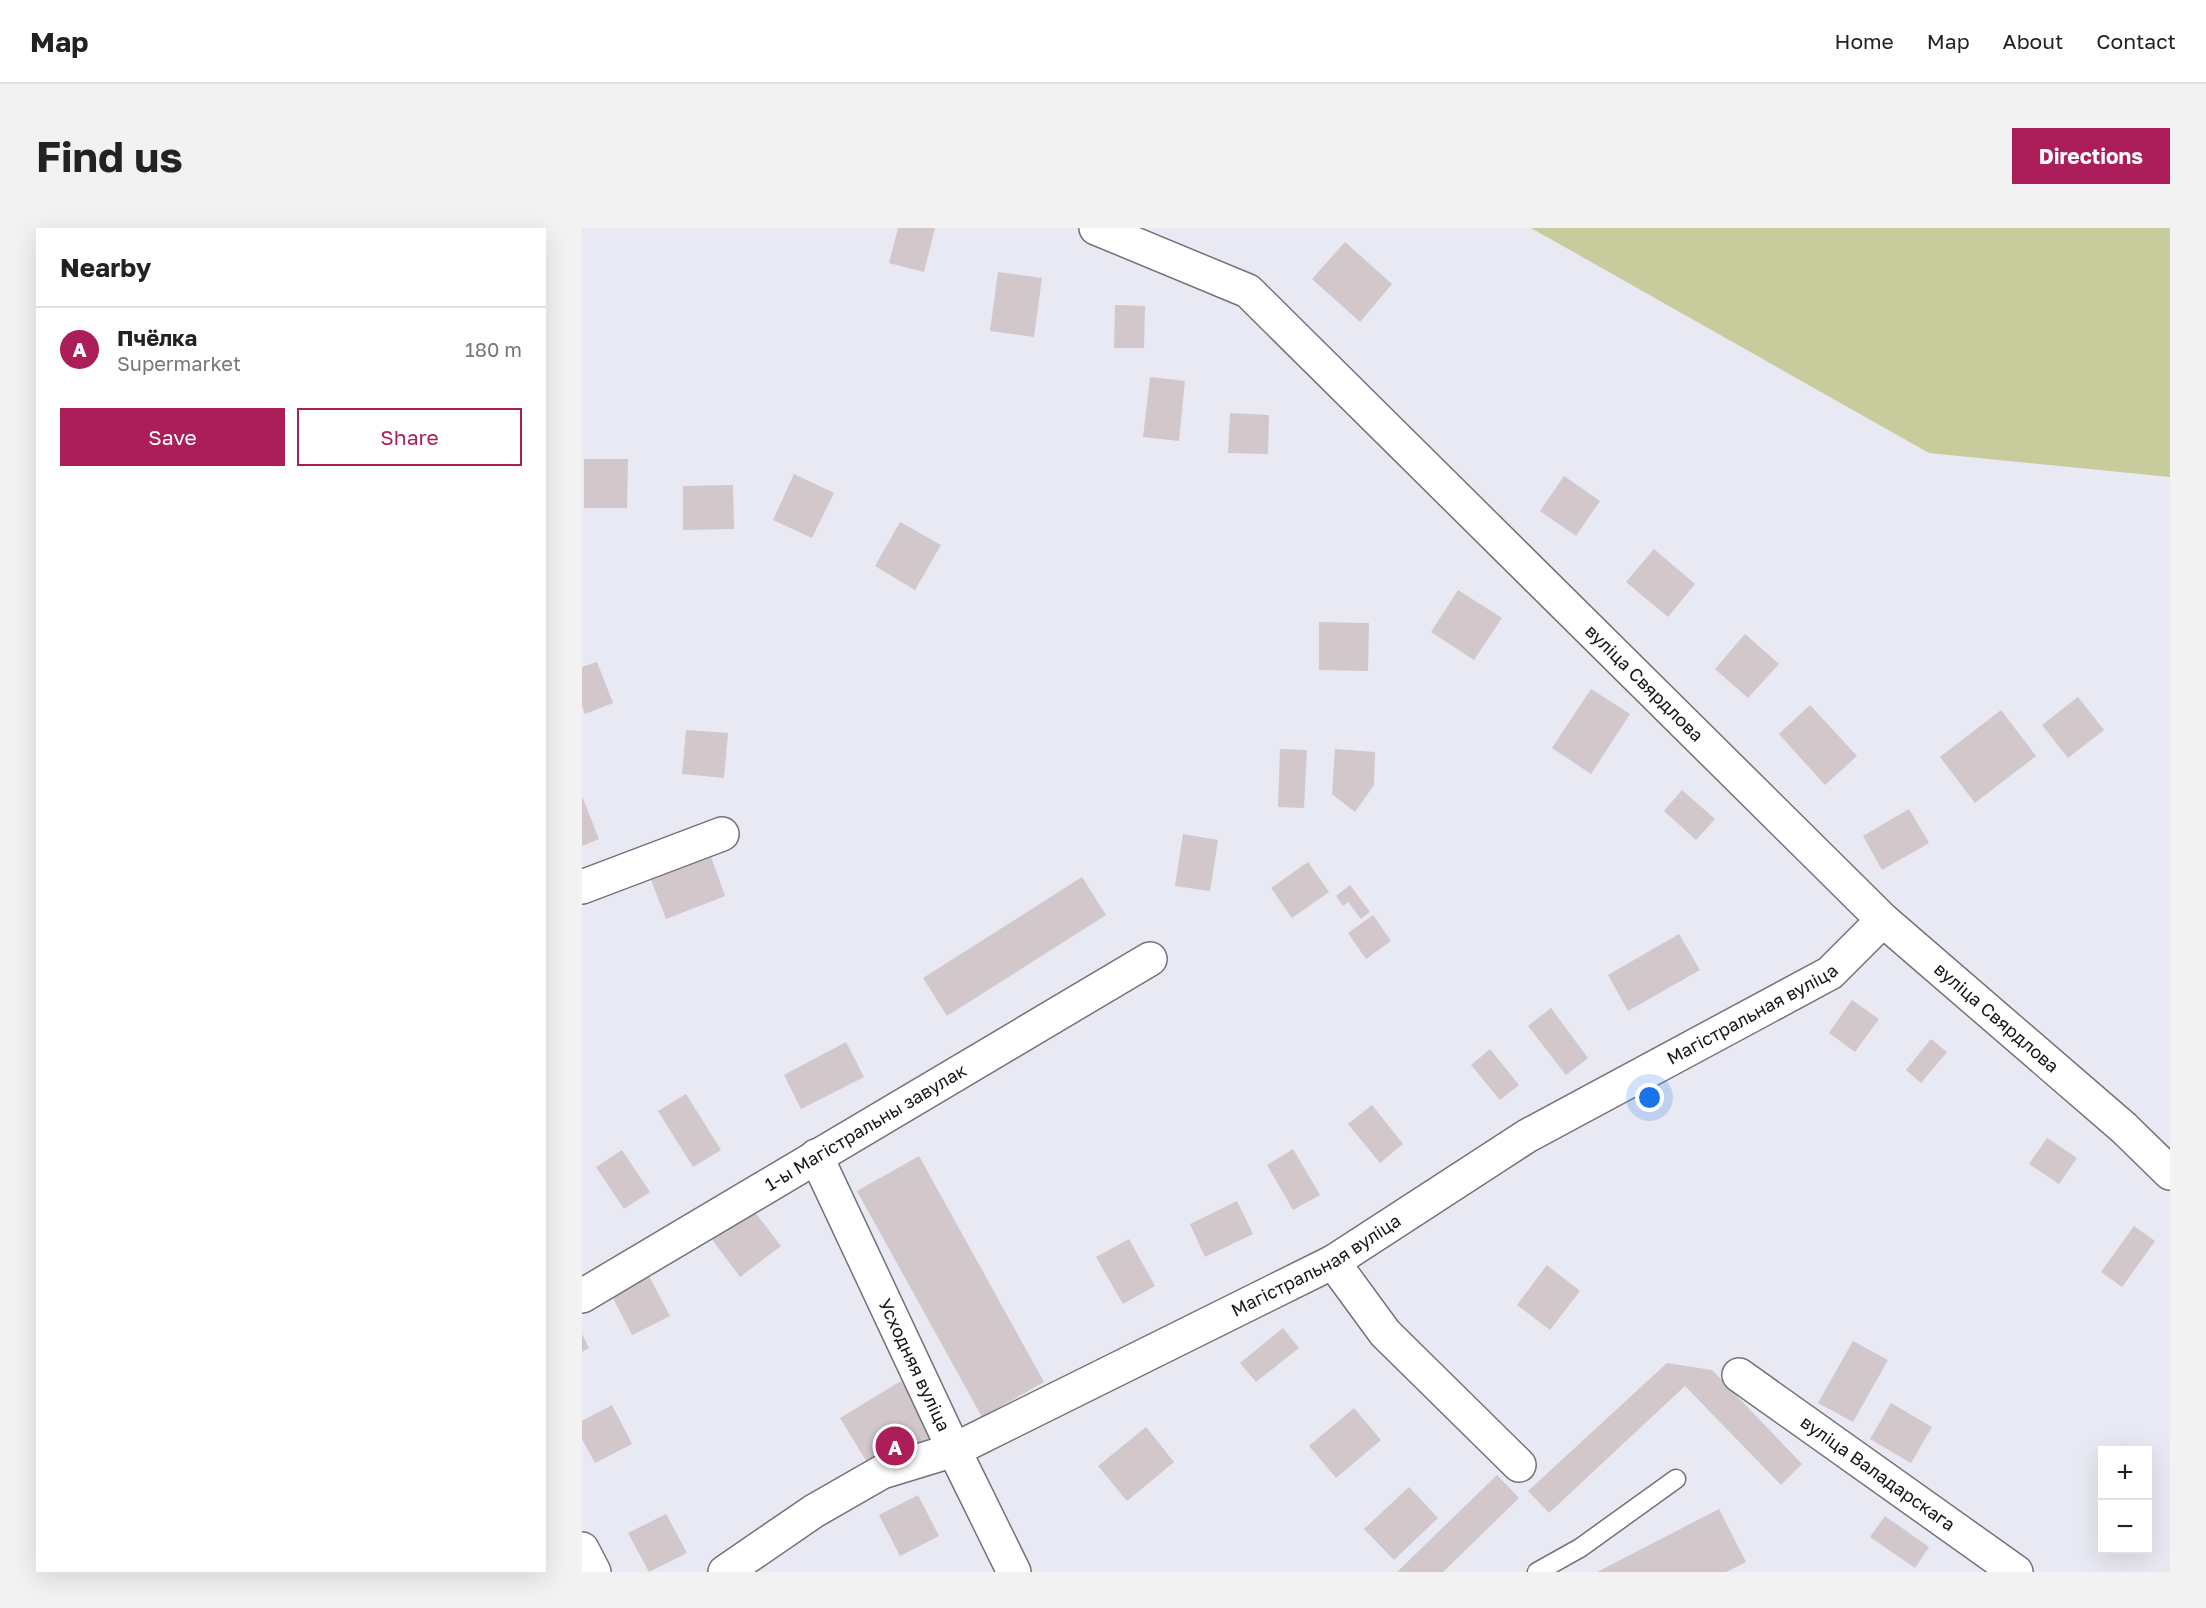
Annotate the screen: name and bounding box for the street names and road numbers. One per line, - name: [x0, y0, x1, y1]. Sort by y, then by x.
- street label: вуліца Свярдлова: [1581, 619, 1708, 746]
- street label: вуліца Свярдлова: [1930, 957, 2064, 1077]
- street label: Магістральная вуліца: [1663, 959, 1842, 1069]
- street label: 1-ы Магістральны завулак: [760, 1058, 970, 1195]
- street label: Магістральная вуліца: [1227, 1209, 1405, 1321]
- street label: Усходняя вуліца: [874, 1295, 956, 1435]
- street label: вуліца Валадарскага: [1797, 1410, 1960, 1535]

